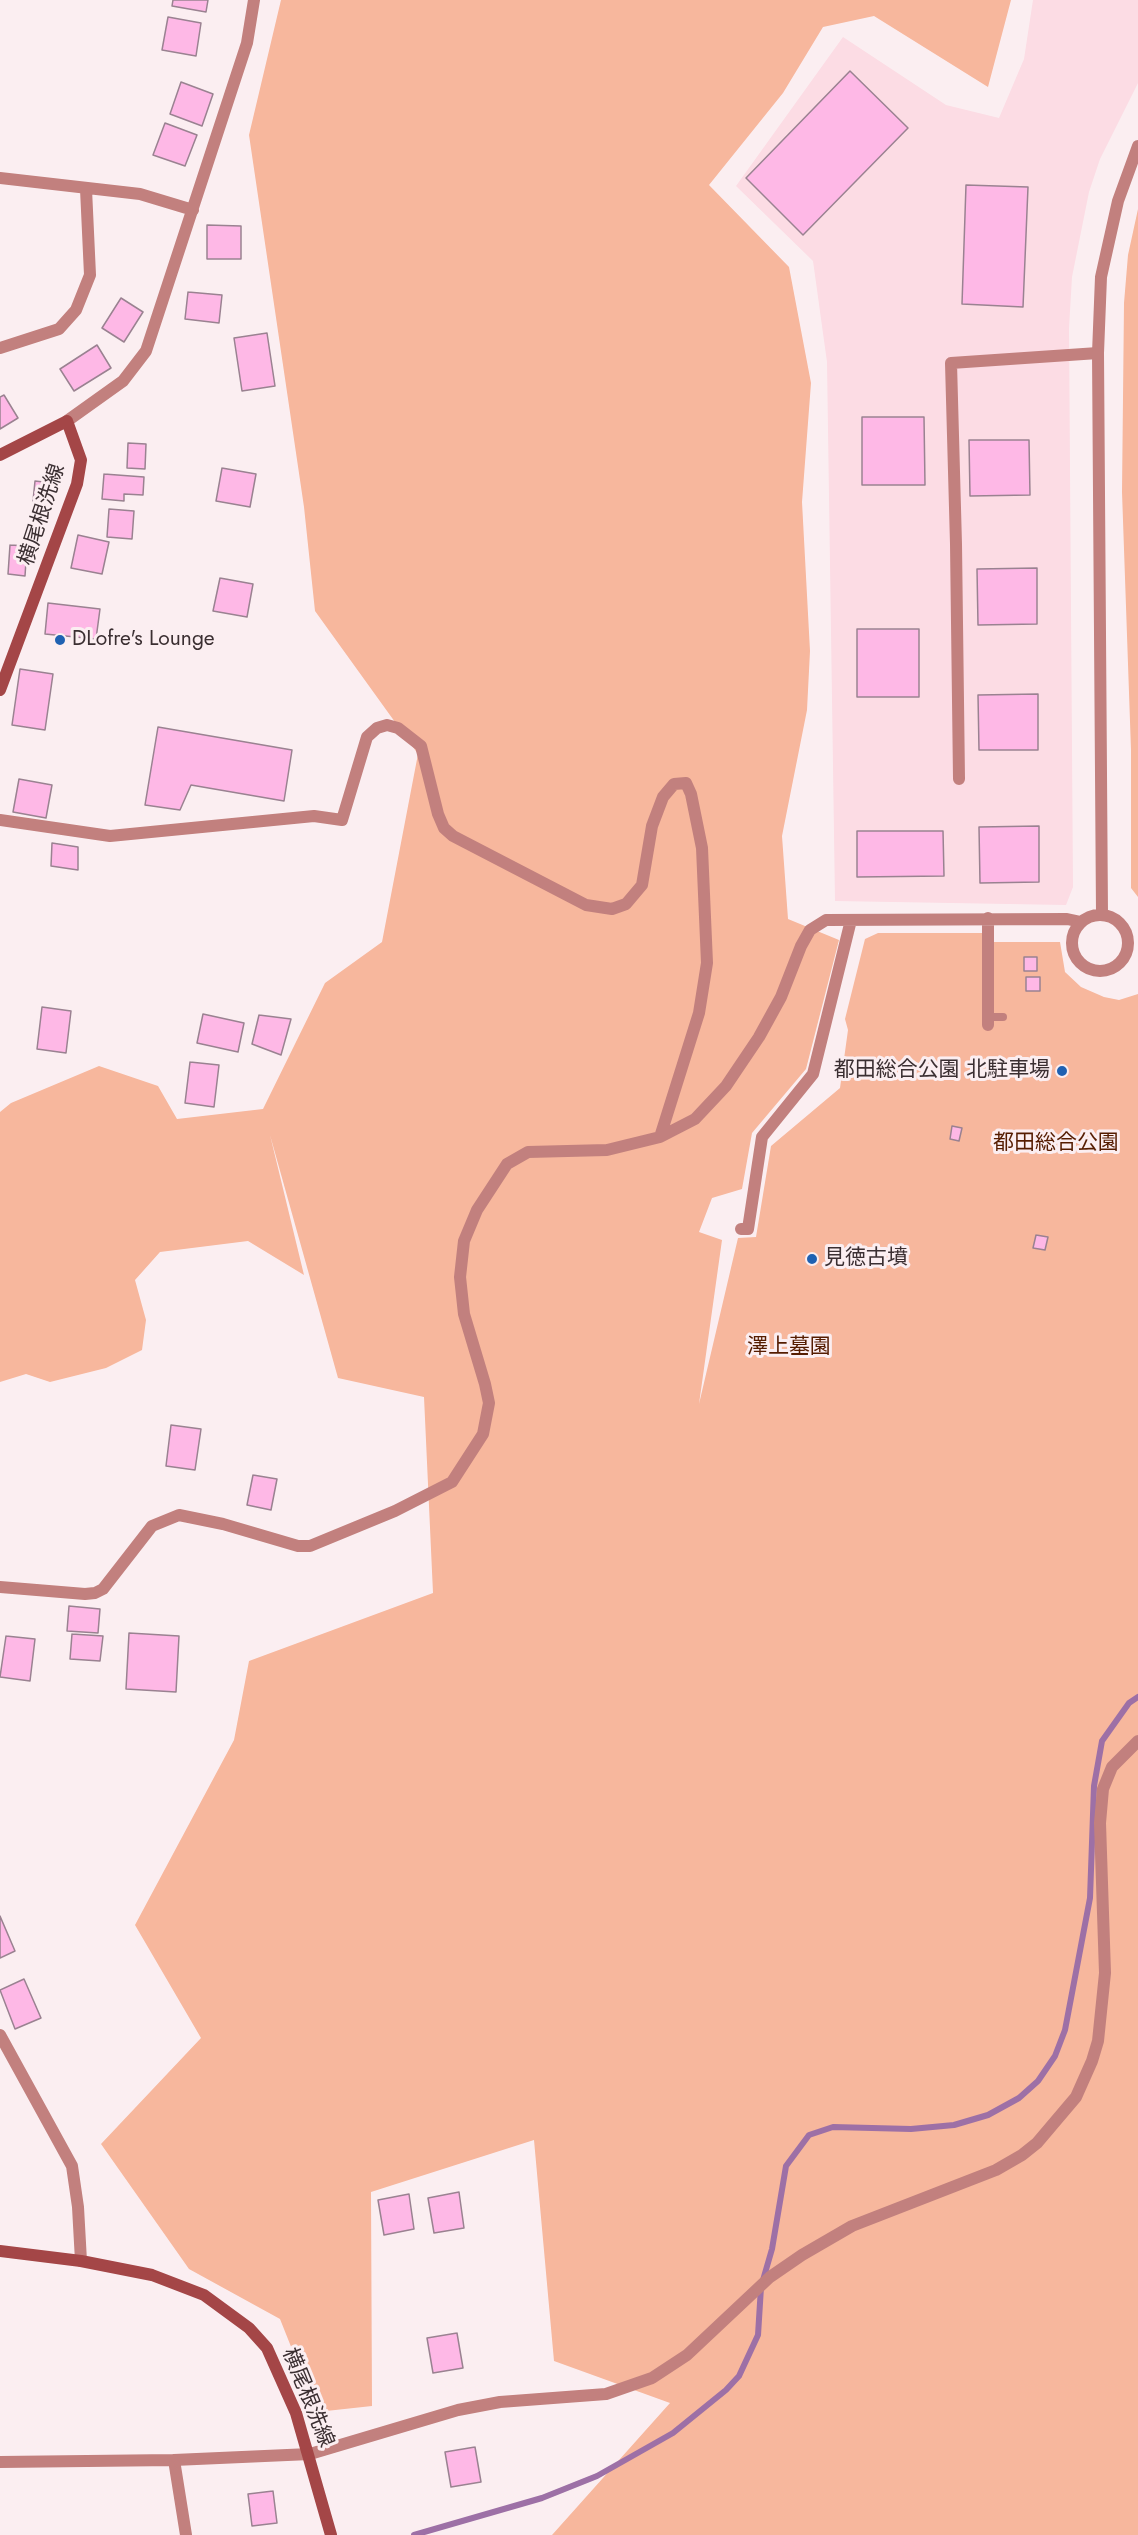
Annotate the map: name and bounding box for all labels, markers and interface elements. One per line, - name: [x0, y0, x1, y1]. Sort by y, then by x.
- street label: 横尾根洗線: [15, 461, 71, 569]
- place label: DLofre's Lounge: [72, 627, 215, 653]
- marker: DLofre's Lounge: [53, 633, 67, 647]
- place label: 都田総合公園 北駐車場: [834, 1058, 1050, 1084]
- marker: 都田総合公園 北駐車場: [1055, 1064, 1069, 1078]
- park label: 都田総合公園: [993, 1131, 1119, 1157]
- place label: 見徳古墳: [824, 1246, 908, 1272]
- marker: 見徳古墳: [805, 1252, 819, 1266]
- park label: 澤上墓園: [747, 1335, 831, 1361]
- street label: 横尾根洗線: [276, 2345, 338, 2451]

